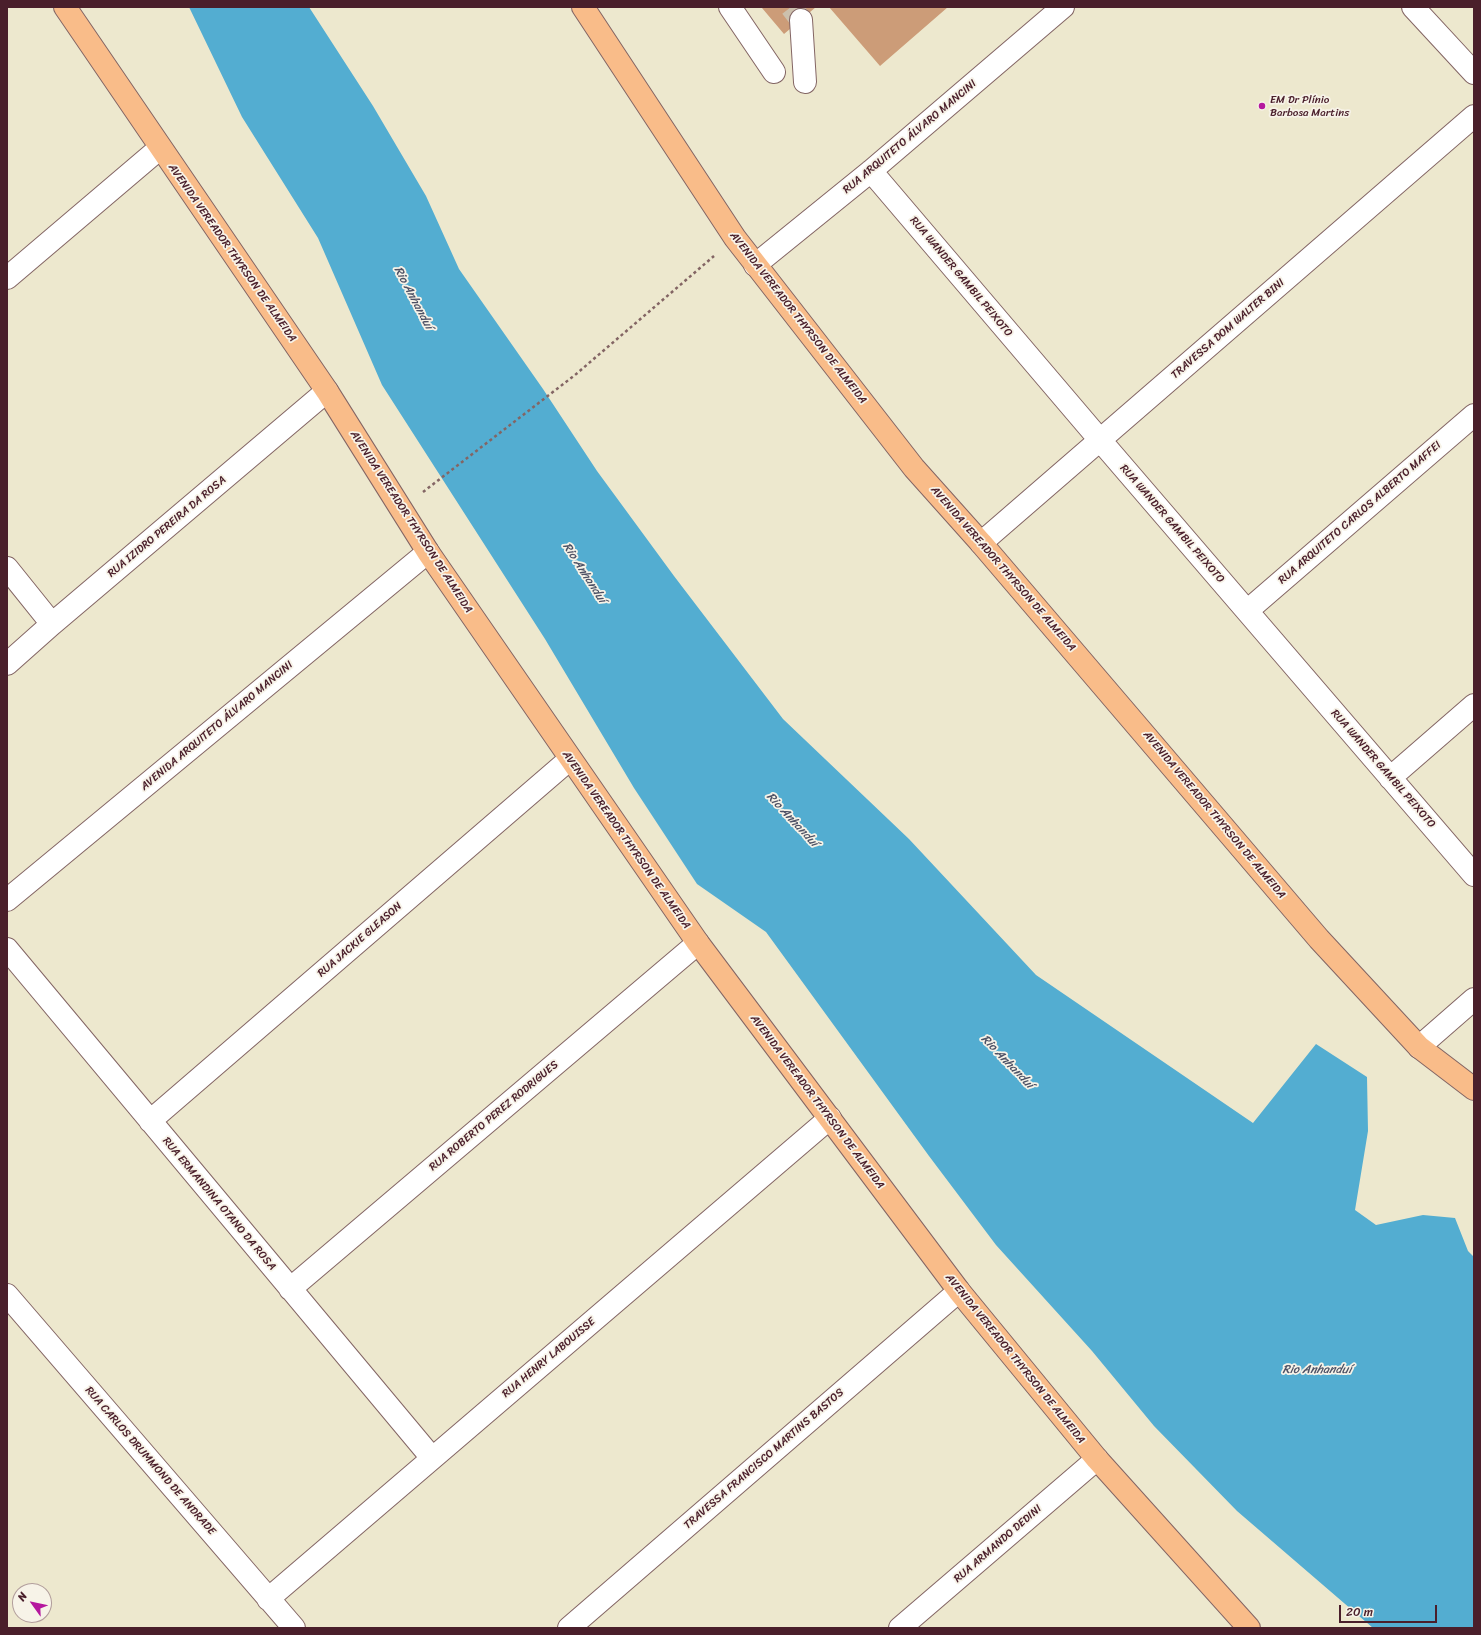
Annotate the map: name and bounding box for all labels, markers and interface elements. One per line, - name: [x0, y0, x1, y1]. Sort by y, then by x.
- street label: RUA ARQUITETO ÁLVARO MANCINI: [841, 77, 979, 197]
- place label: EM Dr Plínio Barbosa Martins: [1270, 93, 1349, 119]
- marker: EM Dr Plínio Barbosa Martins: [1257, 101, 1267, 111]
- street label: AVENIDA VEREADOR THYRSON DE ALMEIDA: [165, 161, 299, 345]
- street label: RUA WANDER GAMBIL PEIXOTO: [907, 214, 1015, 340]
- street label: AVENIDA VEREADOR THYRSON DE ALMEIDA: [727, 229, 869, 407]
- water label: Rio Anhanduí: [390, 264, 436, 332]
- street label: TRAVESSA DOM WALTER BINI: [1169, 276, 1287, 382]
- street label: AVENIDA VEREADOR THYRSON DE ALMEIDA: [347, 428, 475, 616]
- street label: RUA ARQUITETO CARLOS ALBERTO MAFFEI: [1276, 439, 1444, 587]
- street label: RUA WANDER GAMBIL PEIXOTO: [1117, 462, 1227, 586]
- street label: RUA IZIDRO PEREIRA DA ROSA: [105, 474, 229, 580]
- street label: AVENIDA VEREADOR THYRSON DE ALMEIDA: [928, 484, 1078, 654]
- water label: Rio Anhanduí: [559, 540, 609, 606]
- street label: AVENIDA ARQUITETO ÁLVARO MANCINI: [138, 658, 296, 794]
- street label: RUA WANDER GAMBIL PEIXOTO: [1328, 707, 1438, 831]
- street label: AVENIDA VEREADOR THYRSON DE ALMEIDA: [1140, 729, 1288, 901]
- street label: AVENIDA VEREADOR THYRSON DE ALMEIDA: [559, 748, 693, 932]
- water label: Rio Anhanduí: [763, 790, 821, 850]
- street label: RUA JACKIE GLEASON: [315, 900, 405, 980]
- street label: AVENIDA VEREADOR THYRSON DE ALMEIDA: [747, 1012, 887, 1192]
- water label: Rio Anhanduí: [978, 1032, 1036, 1092]
- street label: RUA ROBERTO PEREZ RODRIGUES: [427, 1058, 561, 1174]
- street label: RUA ERMANDINA OTANO DA ROSA: [159, 1135, 279, 1273]
- street label: AVENIDA VEREADOR THYRSON DE ALMEIDA: [942, 1271, 1088, 1447]
- street label: RUA HENRY LABOUISSE: [500, 1315, 598, 1401]
- water label: Rio Anhanduí: [1282, 1363, 1352, 1377]
- street label: RUA CARLOS DRUMMOND DE ANDRADE: [82, 1384, 218, 1538]
- street label: TRAVESSA FRANCISCO MARTINS BASTOS: [681, 1386, 847, 1532]
- street label: RUA ARMANDO DEDINI: [951, 1502, 1045, 1586]
- north arrow: [12, 1583, 52, 1623]
- text: N: [12, 1588, 32, 1605]
- scale bar: [1341, 1597, 1439, 1623]
- text: 20 m: [1346, 1601, 1373, 1623]

